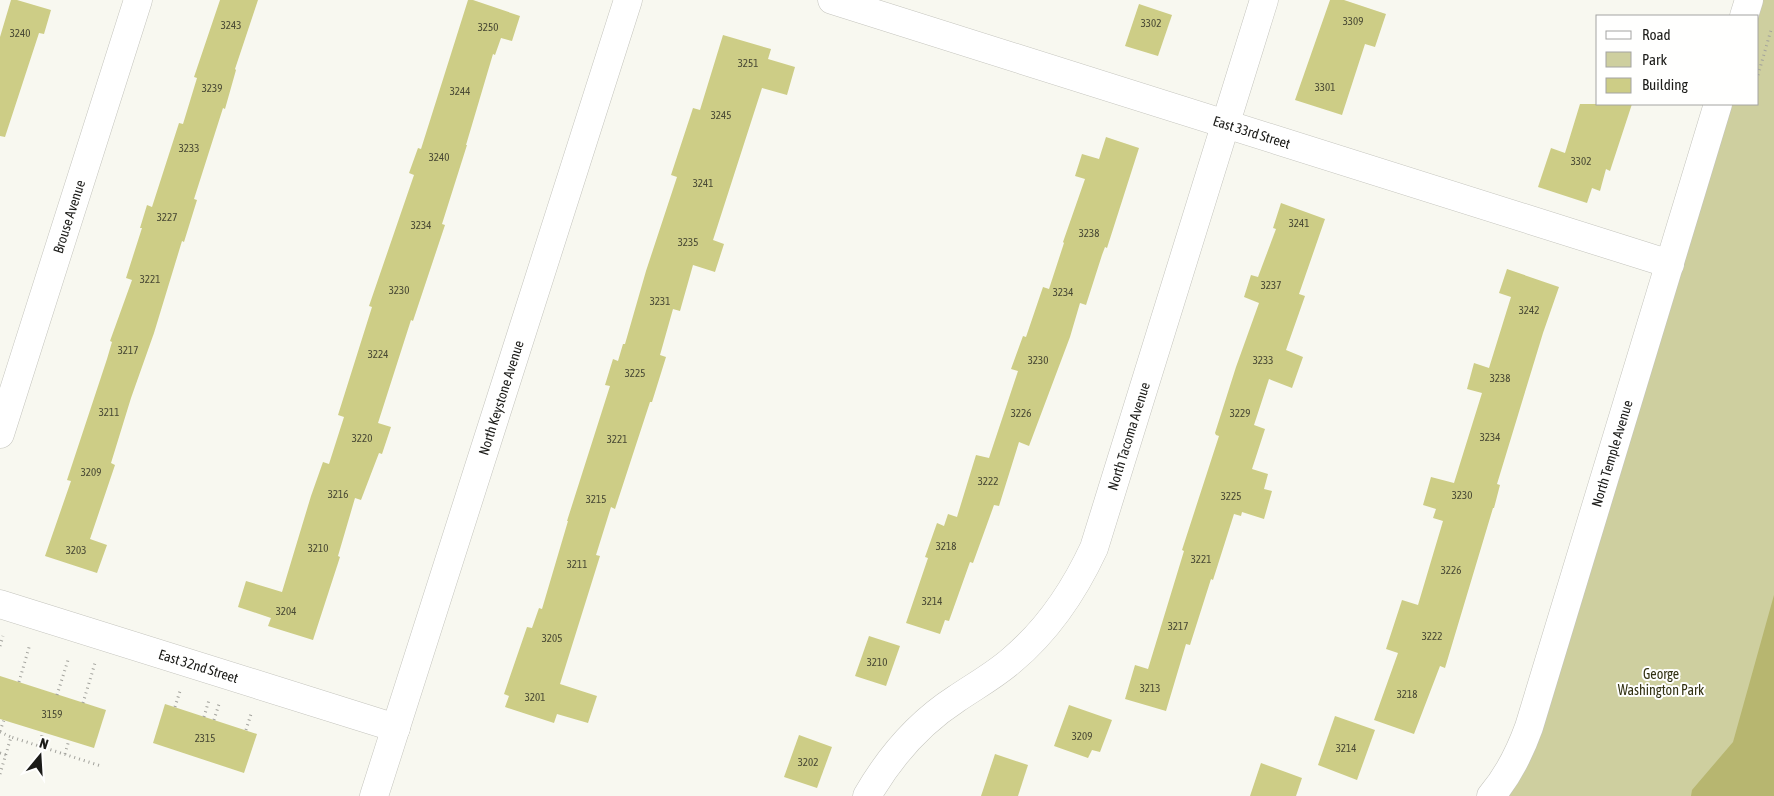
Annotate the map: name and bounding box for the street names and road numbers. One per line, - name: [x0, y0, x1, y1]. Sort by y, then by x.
- street label: East 33rd Street: [1211, 113, 1292, 152]
- street label: Brouse Avenue: [50, 178, 88, 255]
- street label: North Keystone Avenue: [475, 338, 527, 457]
- street label: North Tacoma Avenue: [1104, 380, 1153, 492]
- street label: North Temple Avenue: [1588, 398, 1636, 509]
- street label: East 32nd Street: [157, 646, 240, 686]

